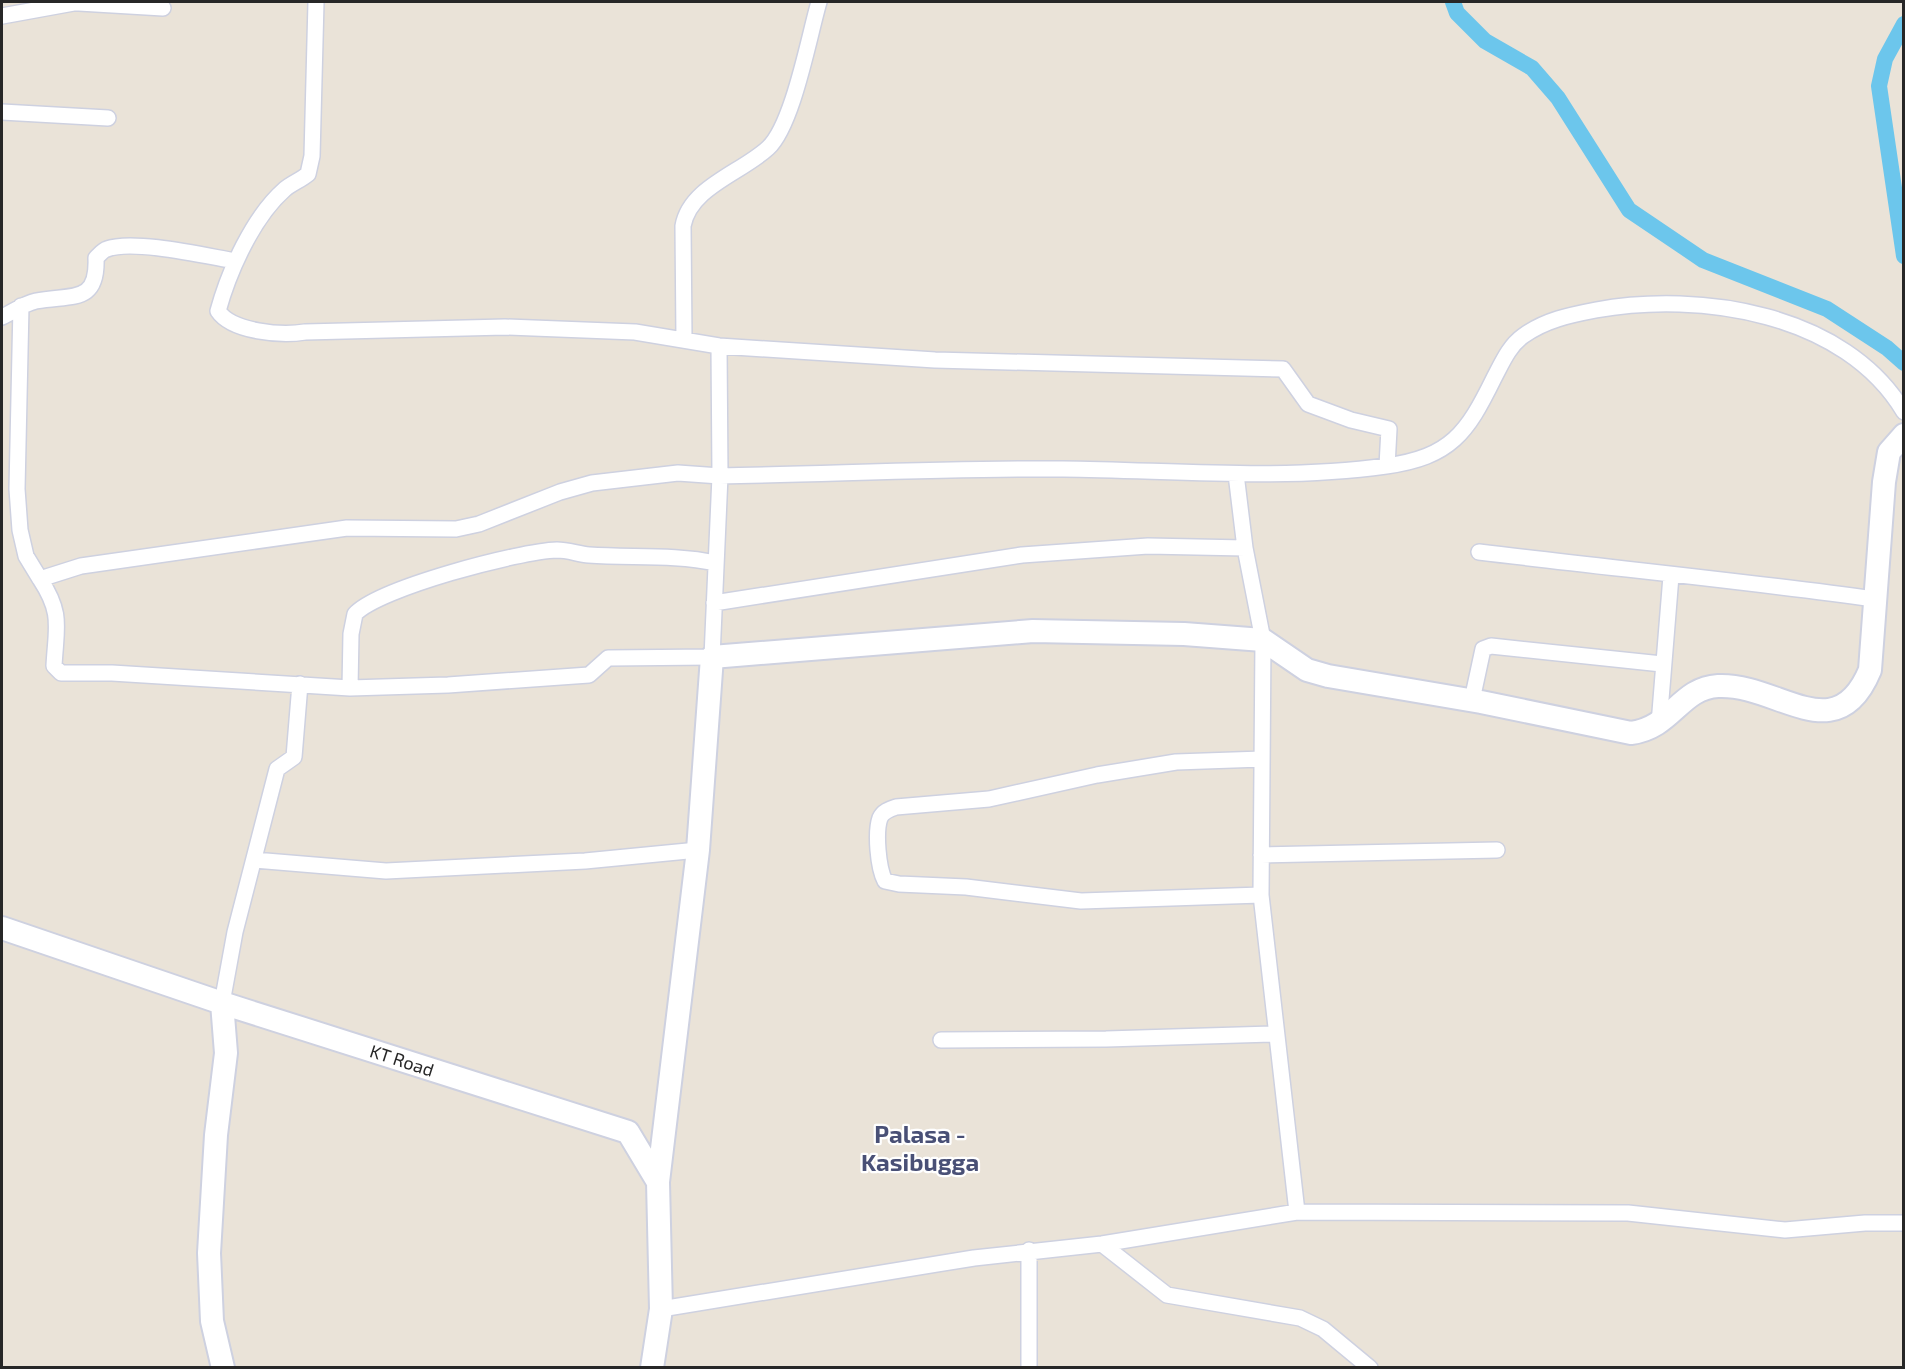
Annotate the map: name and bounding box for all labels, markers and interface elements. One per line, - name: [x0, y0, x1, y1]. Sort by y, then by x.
- street label: KT Road: [367, 1039, 437, 1081]
- district label: Palasa - Kasibugga: [861, 1119, 979, 1176]

